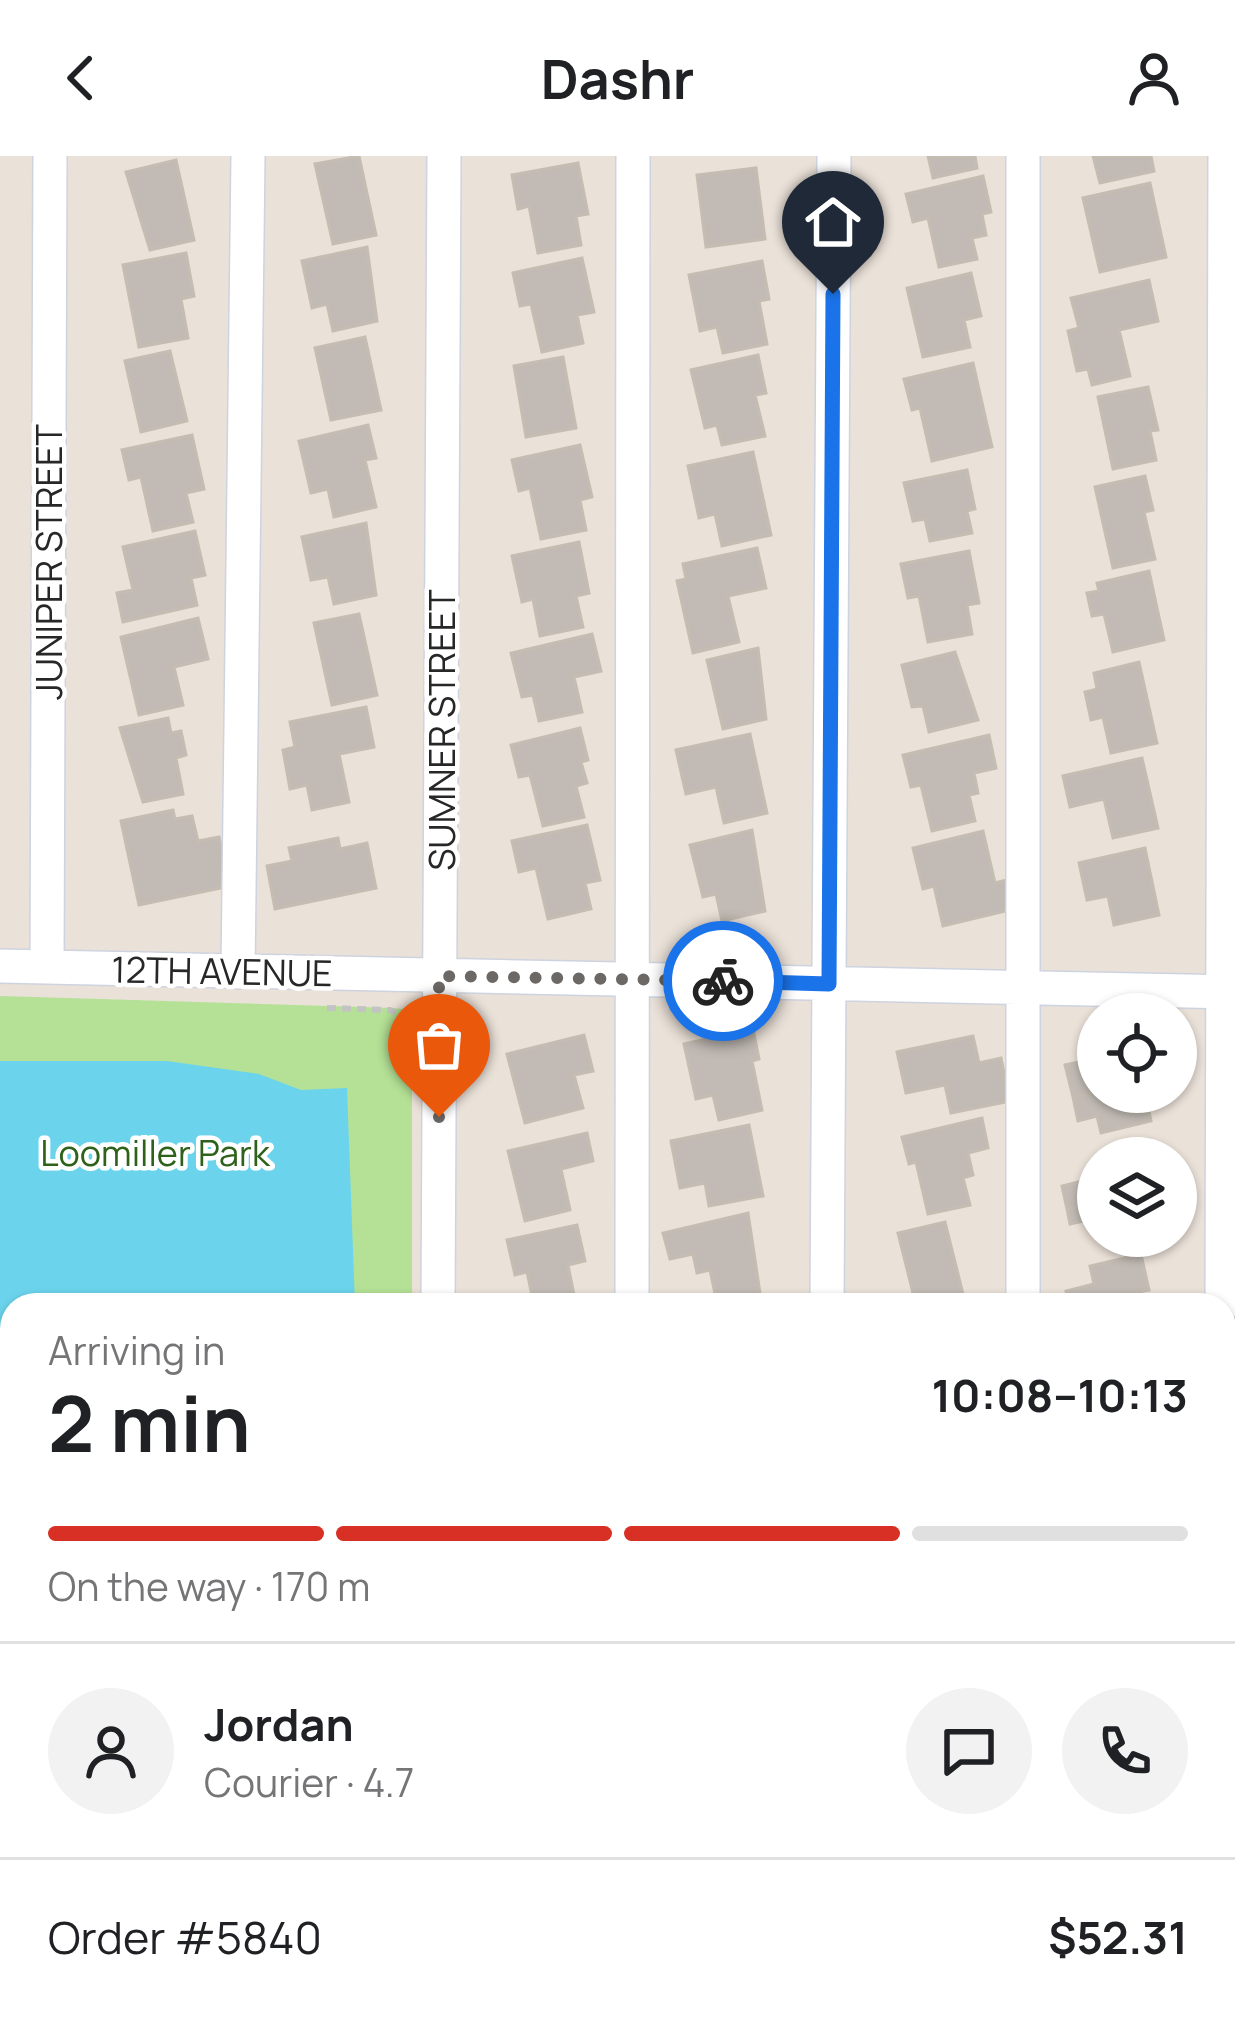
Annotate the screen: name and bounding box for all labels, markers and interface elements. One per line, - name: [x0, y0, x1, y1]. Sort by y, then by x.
- text: Dashr: [541, 41, 694, 115]
- icon: back: [48, 45, 114, 111]
- icon: person: [1121, 45, 1187, 111]
- pin: [782, 171, 884, 294]
- icon: home: [800, 189, 866, 255]
- street label: JUNIPER STREET: [24, 423, 73, 700]
- street label: SUMNER STREET: [417, 589, 466, 871]
- courier: [663, 921, 783, 1041]
- street label: 12TH AVENUE: [111, 945, 333, 997]
- icon: bike: [690, 948, 756, 1014]
- map controls: [1077, 993, 1197, 1257]
- button: locate: [1077, 993, 1197, 1113]
- pin: [388, 994, 490, 1117]
- icon: bag: [406, 1012, 472, 1078]
- park label: Loomiller Park: [40, 1128, 271, 1177]
- button: layers: [1077, 1137, 1197, 1257]
- text: Arriving in: [48, 1323, 225, 1377]
- text: 10:08–10:13: [931, 1364, 1188, 1426]
- text: 2 min: [48, 1369, 251, 1475]
- text: On the way · 170 m: [48, 1559, 370, 1613]
- button: person: [48, 1688, 174, 1814]
- button: chat: [906, 1688, 1032, 1814]
- button: phone: [1062, 1688, 1188, 1814]
- text: Jordan: [204, 1693, 354, 1755]
- text: Courier · 4.7: [204, 1755, 414, 1809]
- text: Order #5840: [48, 1906, 322, 1968]
- text: $52.31: [1048, 1906, 1188, 1968]

